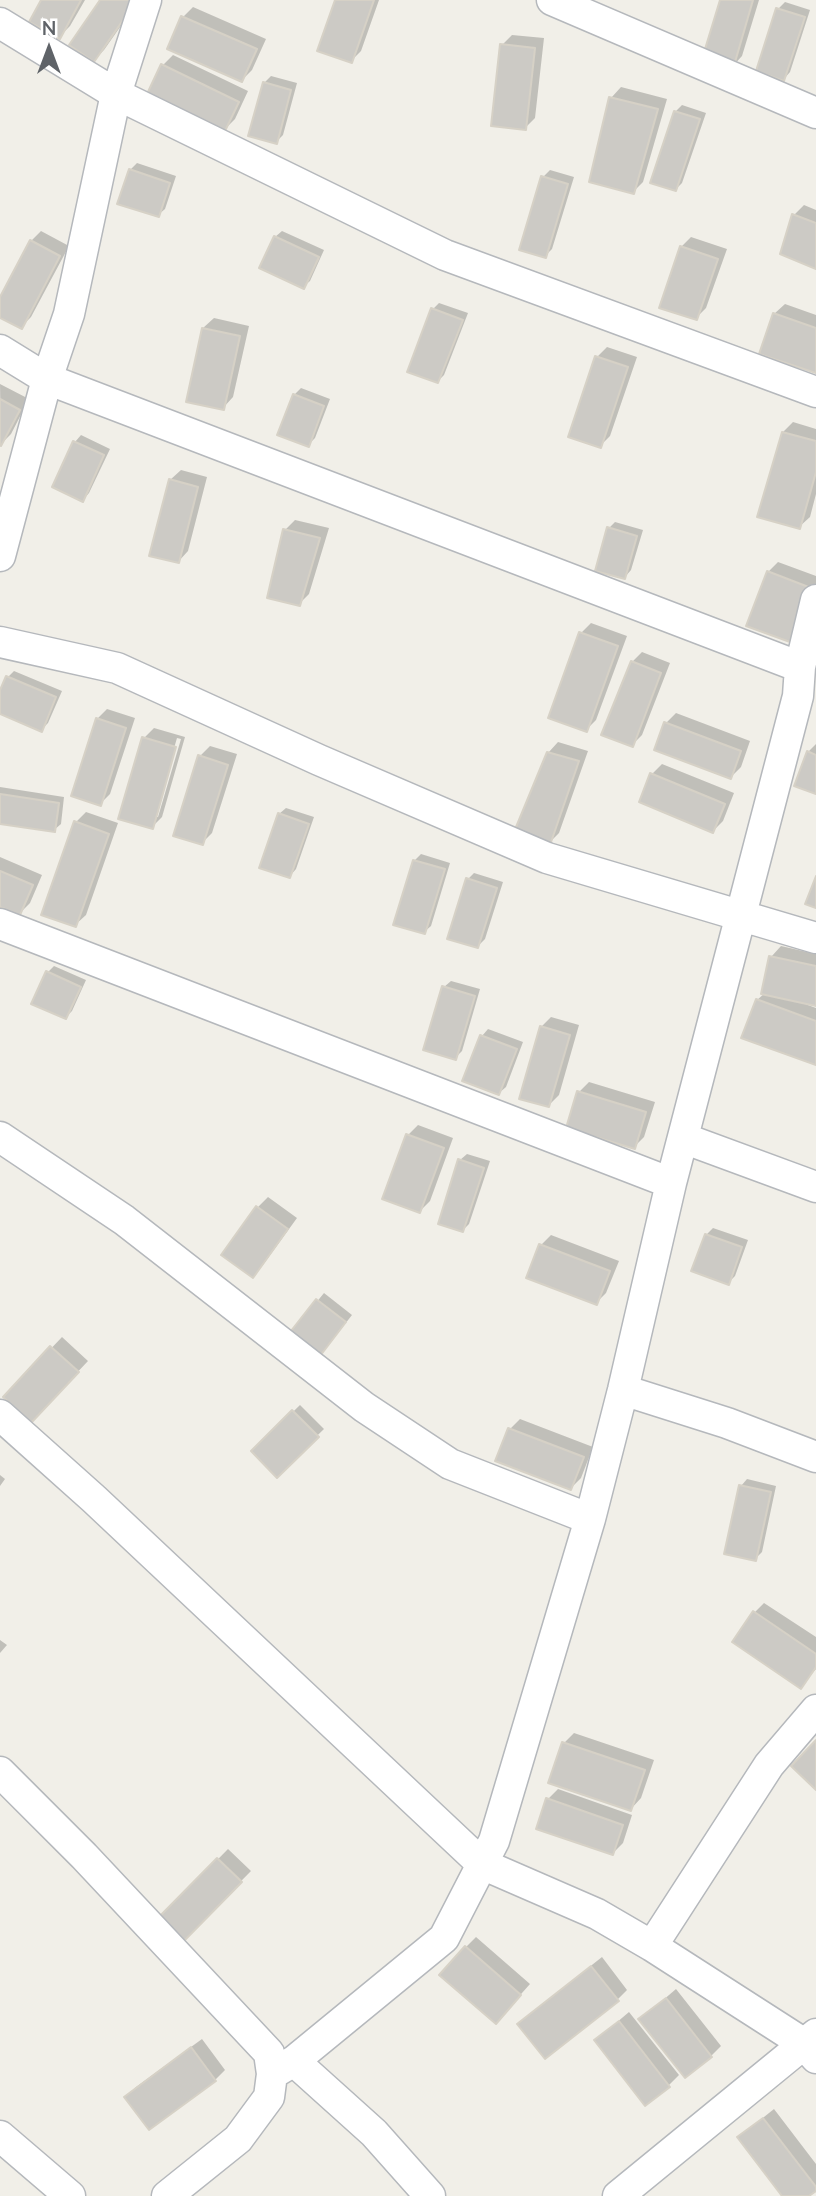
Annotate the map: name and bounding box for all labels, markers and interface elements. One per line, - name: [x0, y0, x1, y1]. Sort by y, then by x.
- north arrow: [14, 14, 84, 84]
- text: N: [42, 16, 56, 39]

